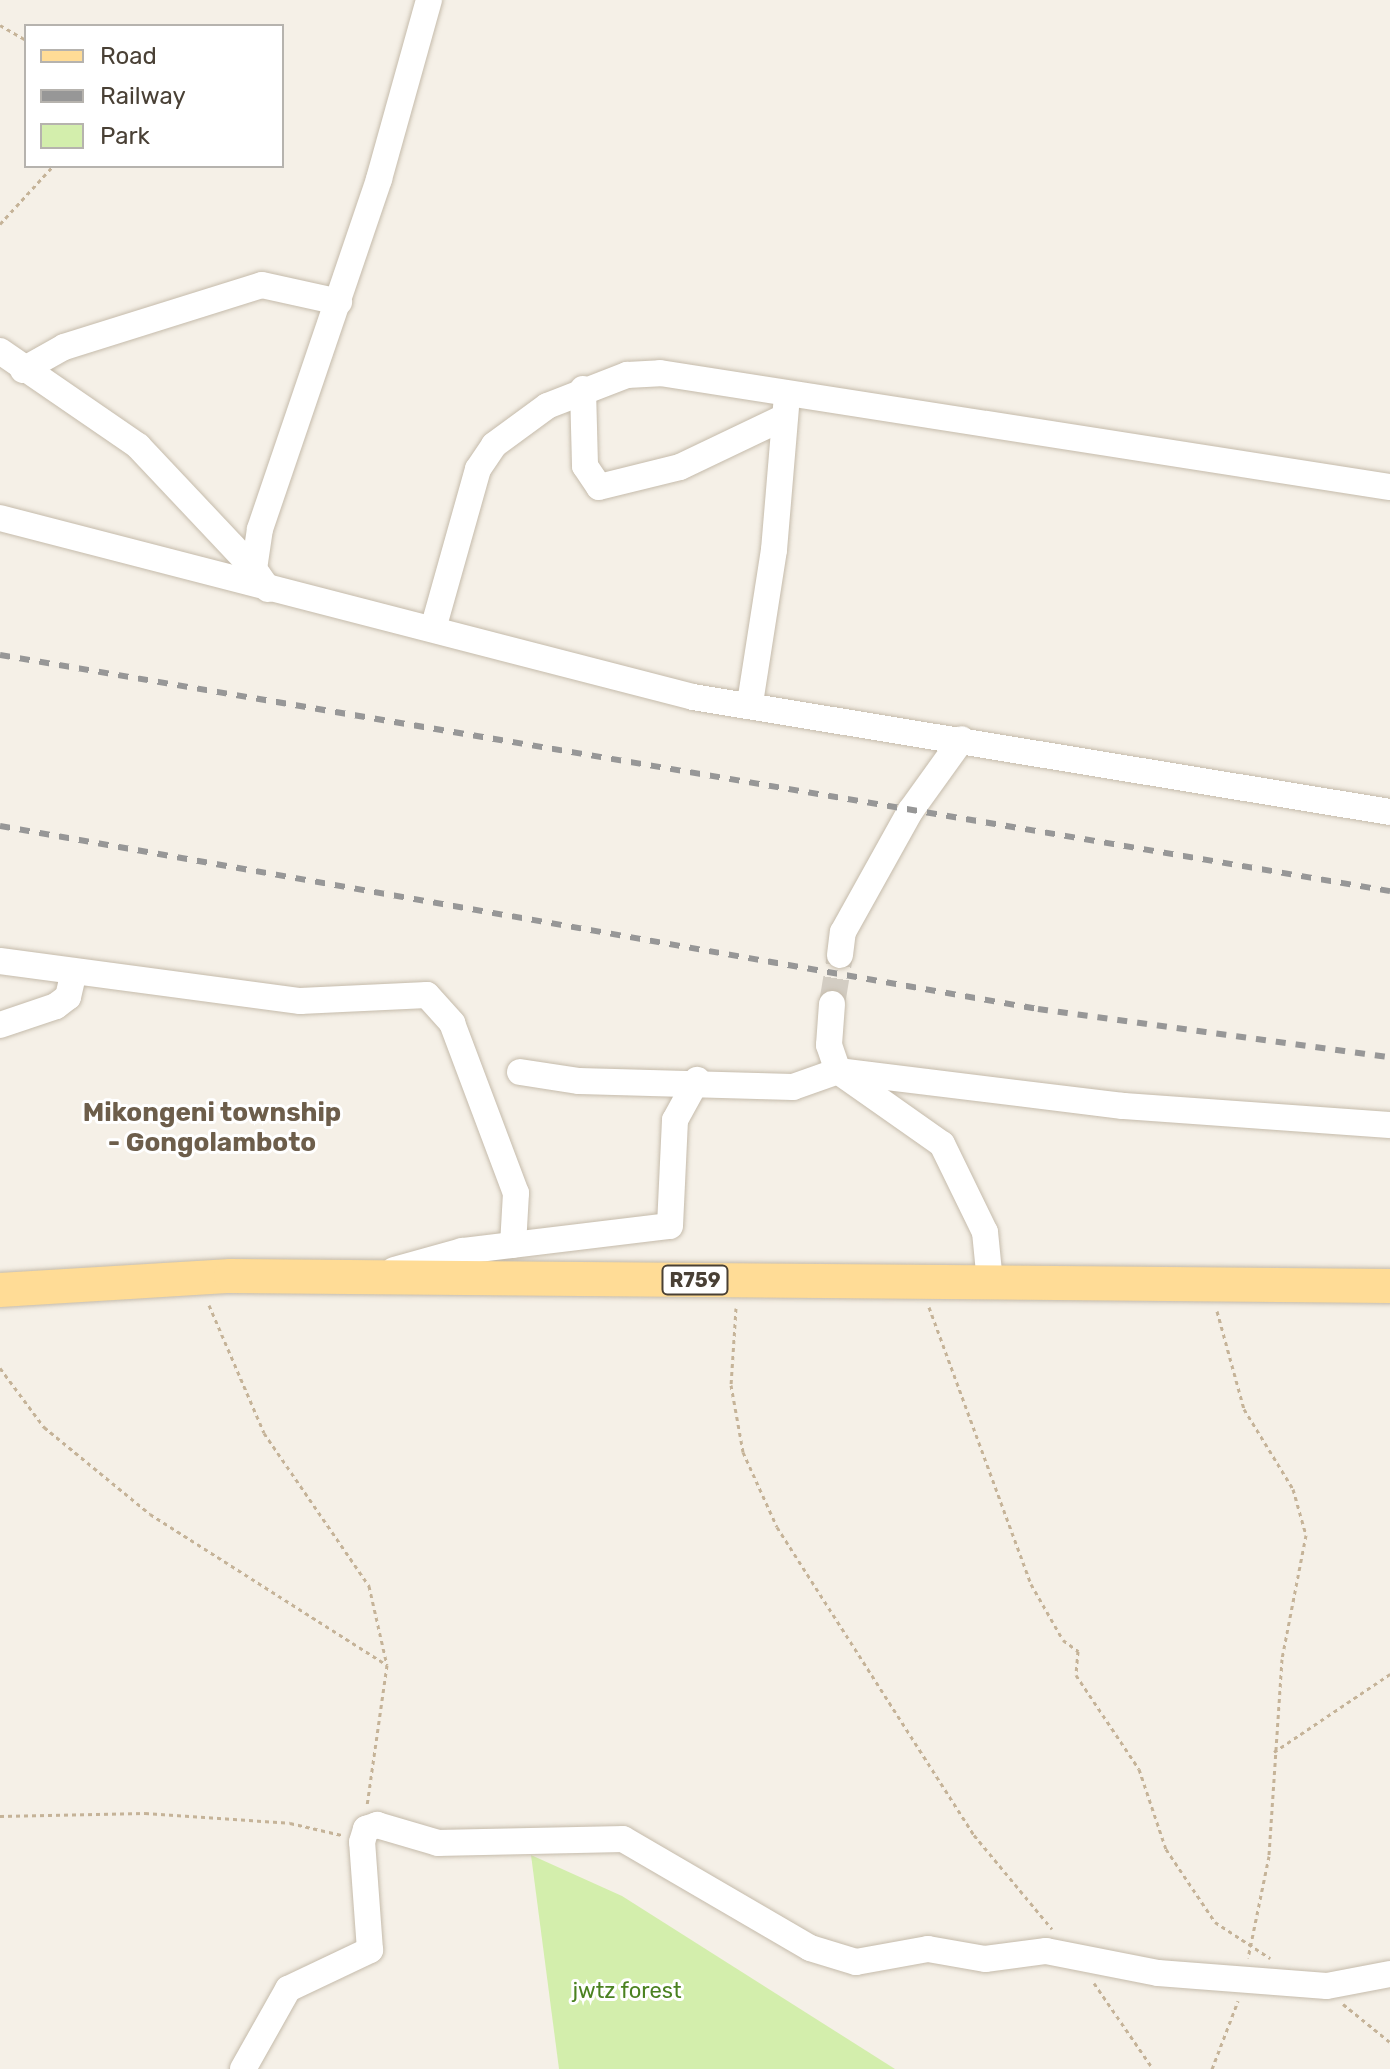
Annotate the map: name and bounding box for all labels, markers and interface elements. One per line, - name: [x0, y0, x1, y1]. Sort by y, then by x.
- legend: [24, 24, 284, 168]
- text: Road: [100, 42, 157, 70]
- text: Railway: [100, 82, 186, 110]
- text: Park: [100, 122, 150, 150]
- district label: Mikongeni township - Gongolamboto: [82, 1097, 342, 1158]
- road number: R759: [661, 1264, 729, 1296]
- park label: jwtz forest: [572, 1978, 682, 2004]

